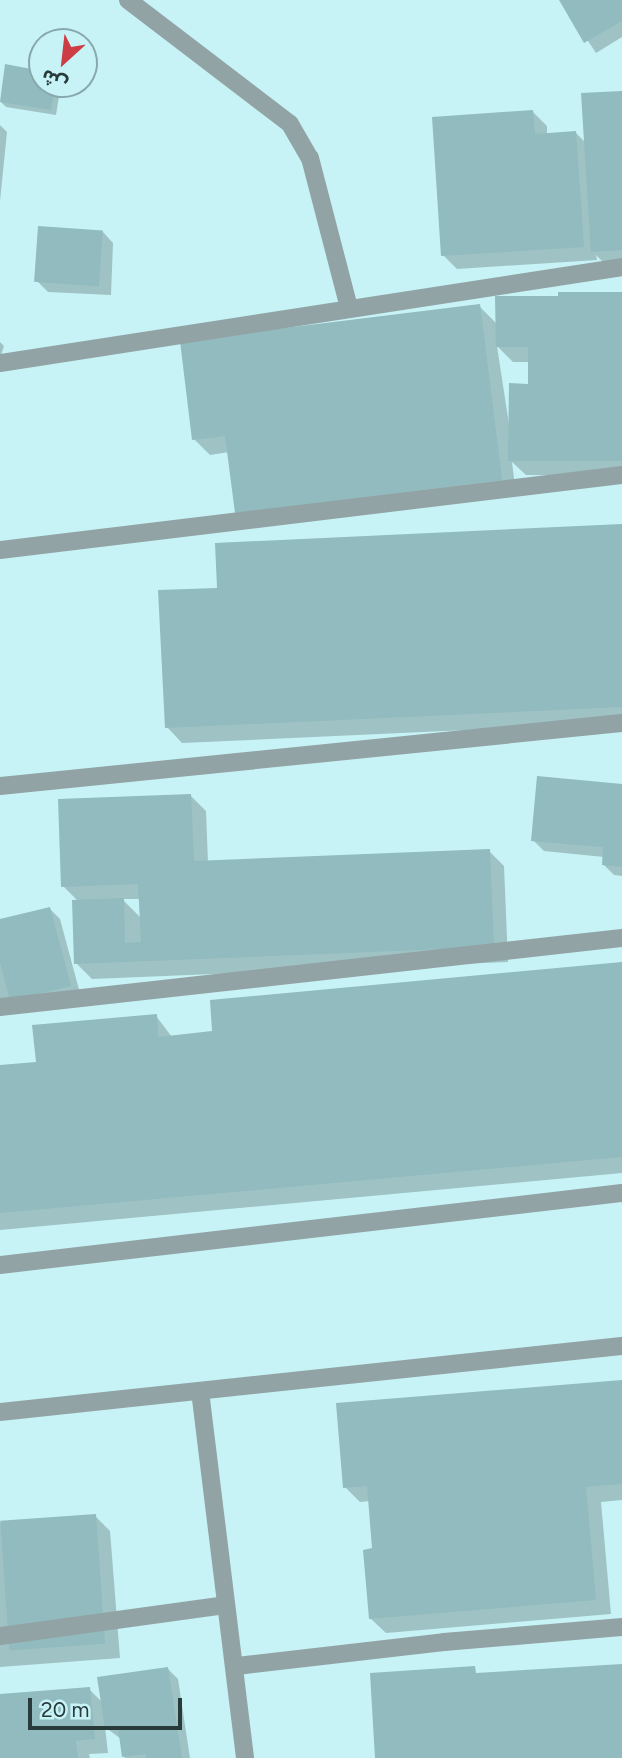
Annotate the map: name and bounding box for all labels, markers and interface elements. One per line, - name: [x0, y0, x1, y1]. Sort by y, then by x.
- north arrow: [28, 28, 98, 98]
- text: ش: [37, 64, 71, 97]
- scale bar: [32, 1684, 186, 1728]
- text: 20 m: [41, 1697, 89, 1722]

